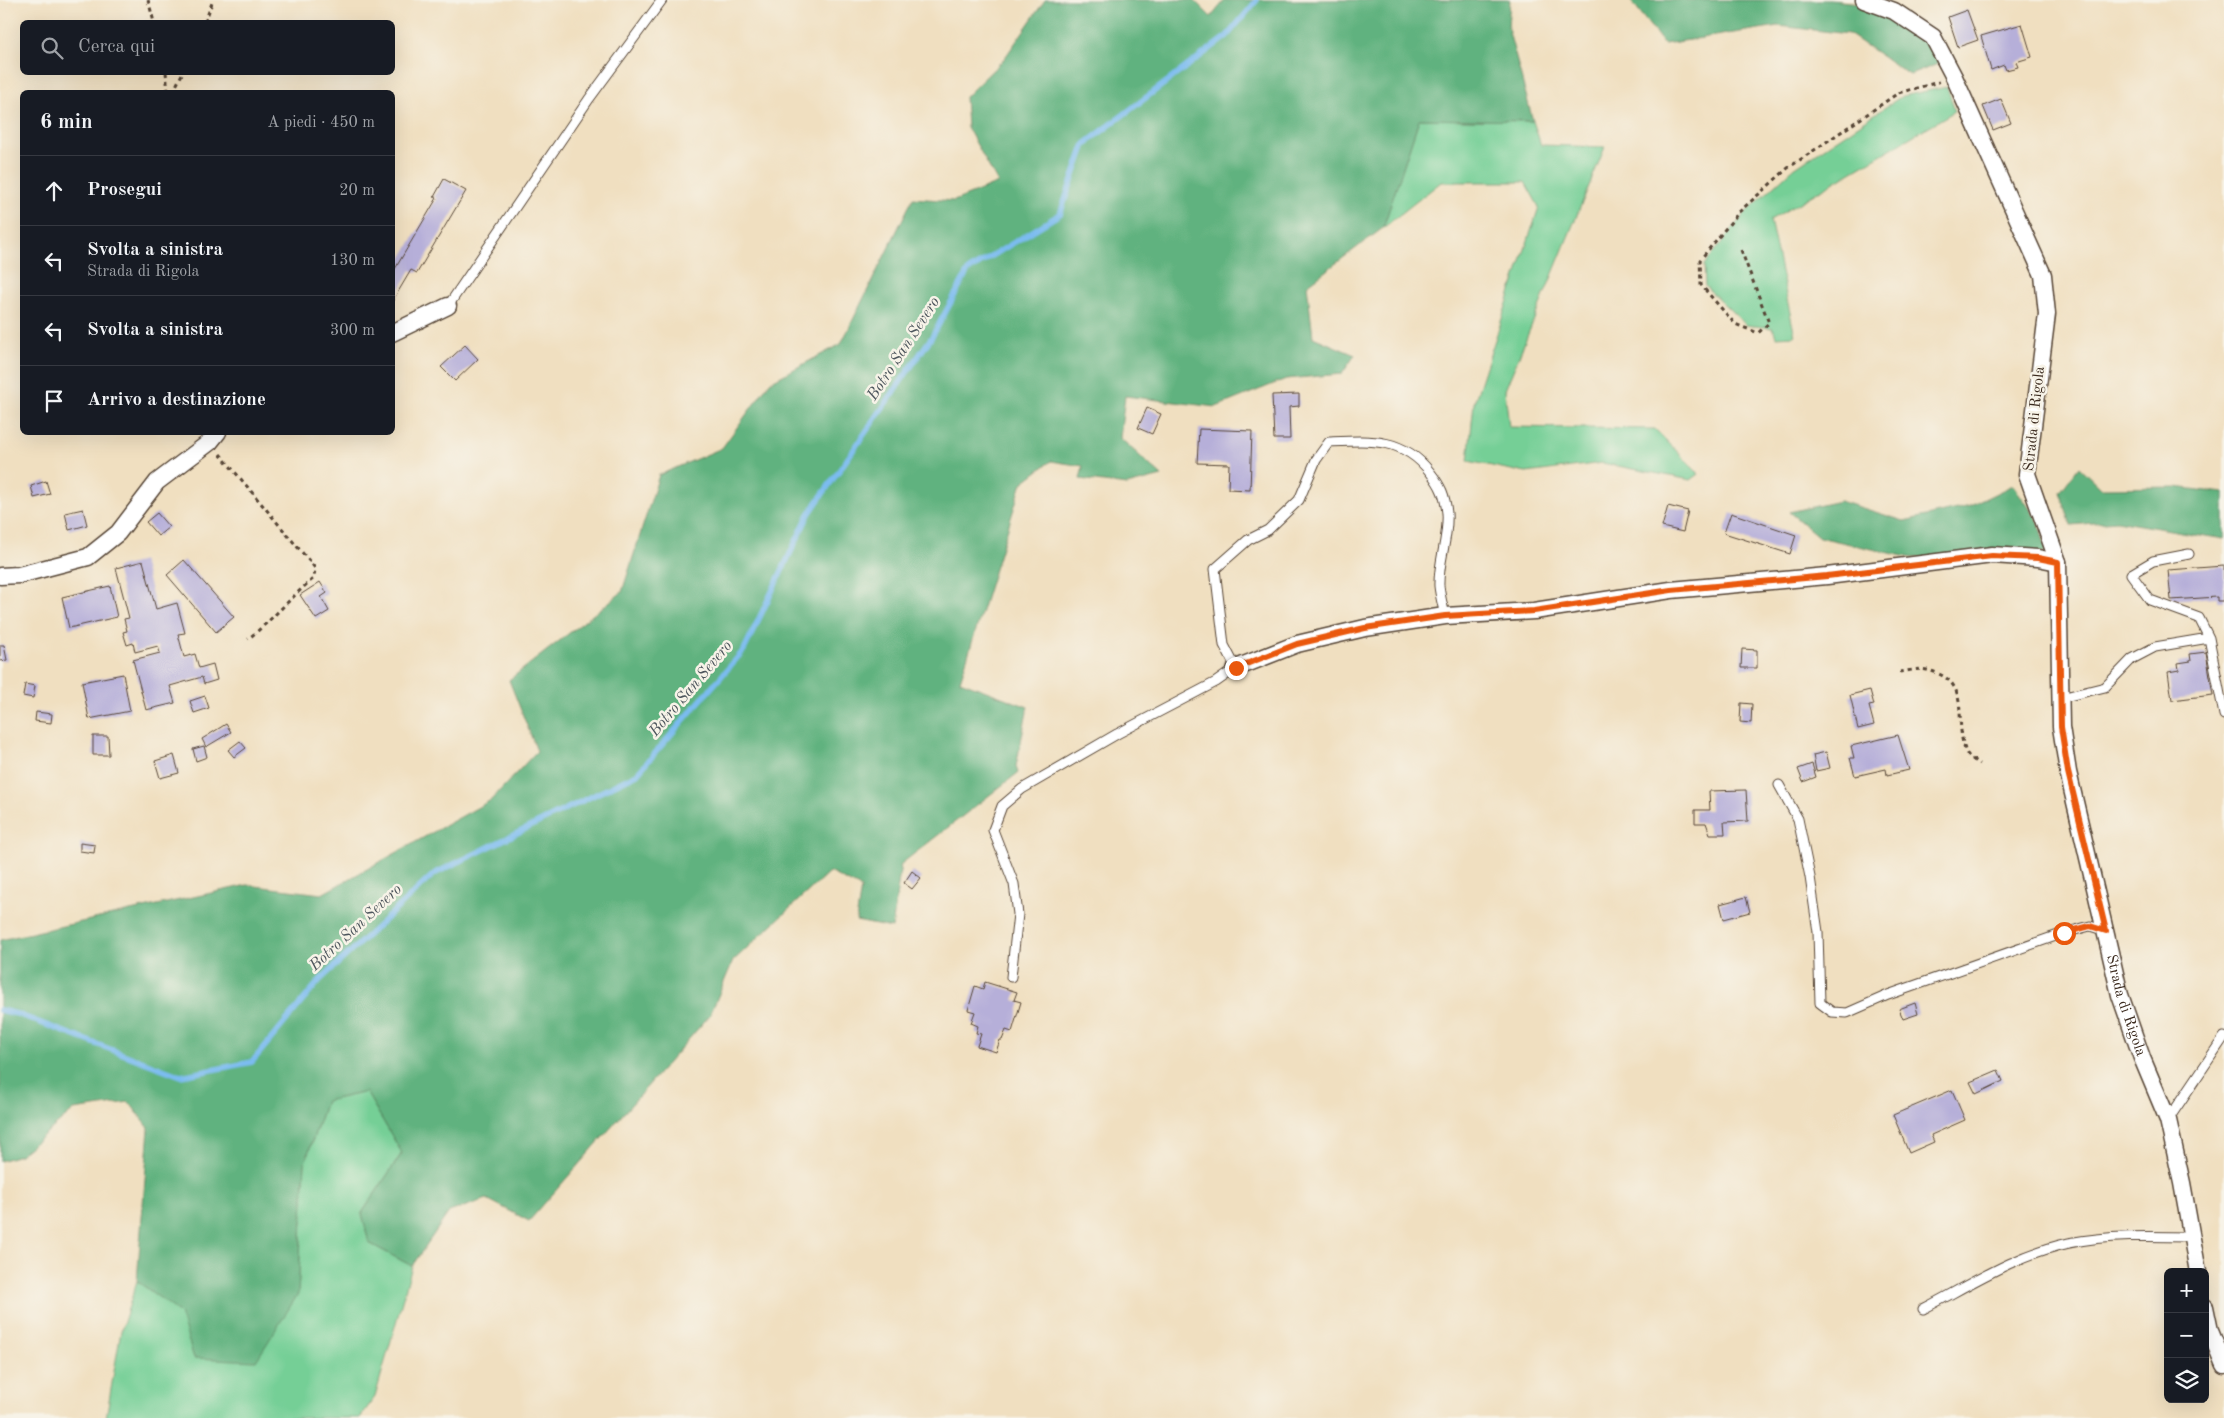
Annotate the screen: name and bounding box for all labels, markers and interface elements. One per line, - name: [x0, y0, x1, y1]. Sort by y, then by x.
- search box: [20, 20, 395, 75]
- icon: search: [38, 34, 66, 62]
- text: Cerca qui: [78, 38, 155, 57]
- text: 6 min: [40, 112, 93, 133]
- text: A piedi · 450 m: [267, 115, 375, 131]
- icon: ahead: [40, 177, 68, 205]
- text: Prosegui: [87, 181, 162, 200]
- text: 20 m: [339, 183, 375, 199]
- text: Svolta a sinistra: [87, 241, 223, 260]
- icon: left: [40, 247, 68, 275]
- text: 130 m: [330, 253, 375, 269]
- text: Strada di Rigola: [87, 264, 199, 280]
- water label: Botro San Severo: [864, 295, 943, 404]
- icon: left: [40, 317, 68, 345]
- text: Svolta a sinistra: [87, 321, 223, 340]
- text: 300 m: [330, 323, 375, 339]
- street label: Strada di Rigola: [2022, 365, 2048, 472]
- icon: arrive: [40, 387, 68, 415]
- text: Arrivo a destinazione: [87, 391, 266, 410]
- water label: Botro San Severo: [646, 638, 735, 741]
- route end: [1225, 657, 1248, 680]
- water label: Botro San Severo: [306, 881, 405, 975]
- route start: [2053, 922, 2076, 945]
- street label: Strada di Rigola: [2103, 953, 2149, 1059]
- map controls: [2164, 1268, 2209, 1403]
- button: +: [2164, 1268, 2209, 1313]
- button: −: [2164, 1313, 2209, 1358]
- button: layers: [2164, 1358, 2209, 1403]

